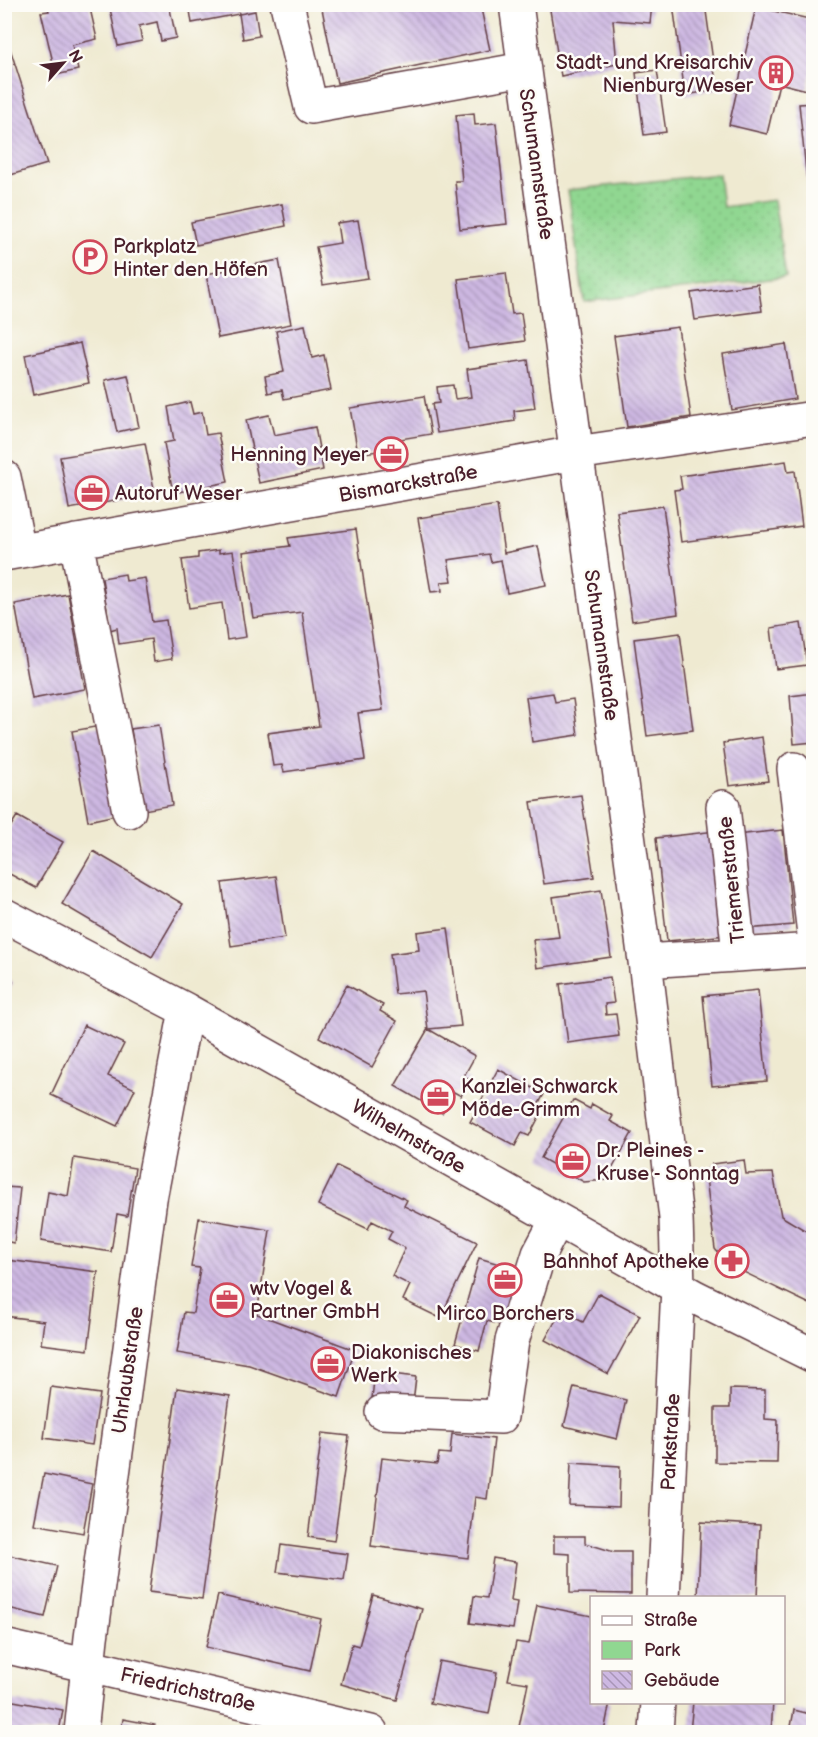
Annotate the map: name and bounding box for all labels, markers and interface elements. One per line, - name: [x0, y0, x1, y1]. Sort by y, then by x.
- north arrow: [33, 33, 93, 93]
- text: N: [64, 47, 86, 66]
- place label: Stadt- und Kreisarchiv Nienburg/Weser: [556, 51, 754, 98]
- building icon: Stadt- und Kreisarchiv Nienburg/Weser: [758, 55, 794, 91]
- street label: Schumannstraße: [514, 87, 559, 241]
- place label: Parkplatz Hinter den Höfen: [113, 235, 268, 282]
- parking icon: Parkplatz Hinter den Höfen: [72, 239, 108, 275]
- office icon: Henning Meyer: [373, 436, 409, 472]
- place label: Henning Meyer: [230, 443, 369, 467]
- street label: Bismarckstraße: [337, 460, 480, 508]
- office icon: Autoruf Weser: [74, 475, 110, 511]
- place label: Autoruf Weser: [115, 482, 243, 506]
- street label: Schumannstraße: [579, 568, 624, 722]
- street label: Triemerstraße: [713, 815, 751, 945]
- place label: Kanzlei Schwarck Möde-Grimm: [461, 1075, 617, 1122]
- office icon: Kanzlei Schwarck Möde-Grimm: [420, 1079, 456, 1115]
- street label: Wilhelmstraße: [347, 1095, 470, 1179]
- place label: Dr. Pleines - Kruse - Sonntag: [596, 1139, 740, 1186]
- office icon: Dr. Pleines - Kruse - Sonntag: [555, 1143, 591, 1179]
- pharmacy icon: Bahnhof Apotheke: [714, 1243, 750, 1279]
- place label: Bahnhof Apotheke: [542, 1250, 709, 1274]
- office icon: Mirco Borchers: [487, 1262, 523, 1298]
- place label: wtv Vogel & Partner GmbH: [250, 1277, 380, 1324]
- office icon: wtv Vogel & Partner GmbH: [209, 1282, 245, 1318]
- place label: Mirco Borchers: [436, 1302, 574, 1326]
- street label: Uhrlaubstraße: [107, 1305, 149, 1435]
- place label: Diakonisches Werk: [351, 1341, 472, 1388]
- office icon: Diakonisches Werk: [310, 1346, 346, 1382]
- street label: Parkstraße: [656, 1393, 686, 1491]
- legend: [590, 1596, 785, 1704]
- text: Straße: [644, 1610, 698, 1631]
- text: Park: [644, 1640, 680, 1661]
- street label: Friedrichstraße: [118, 1663, 258, 1717]
- text: Gebäude: [644, 1670, 720, 1691]

